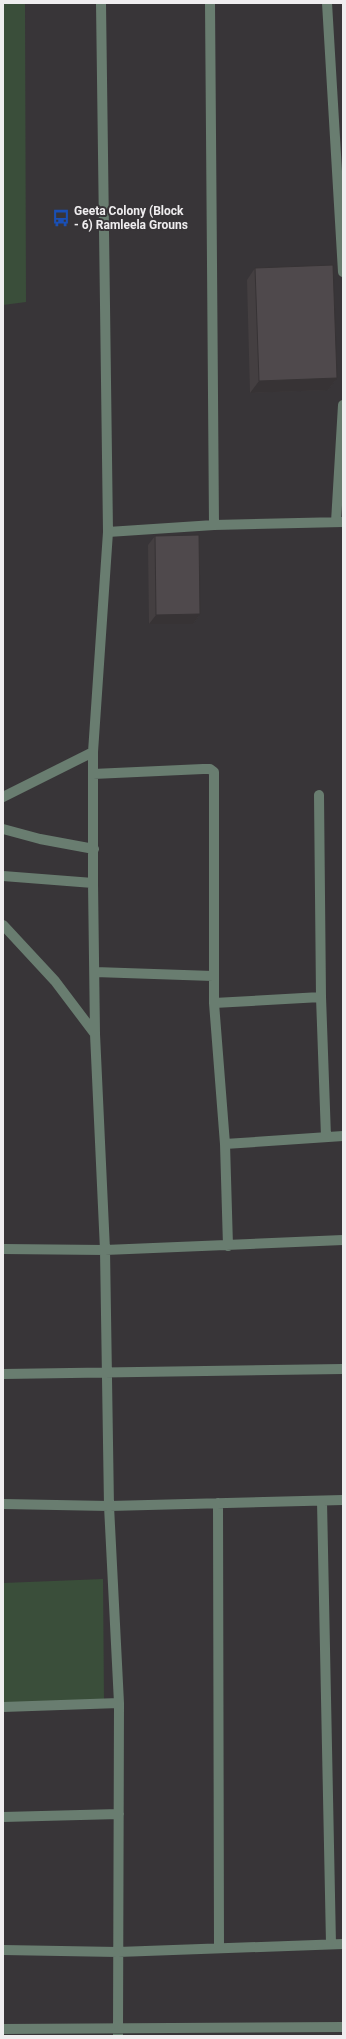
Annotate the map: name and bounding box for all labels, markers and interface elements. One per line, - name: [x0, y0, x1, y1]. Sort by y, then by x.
- place label: Geeta Colony (Block - 6) Ramleela Grouns: [74, 204, 188, 232]
- bus stop icon: Geeta Colony (Block - 6) Ramleela Grouns: [51, 208, 71, 228]

